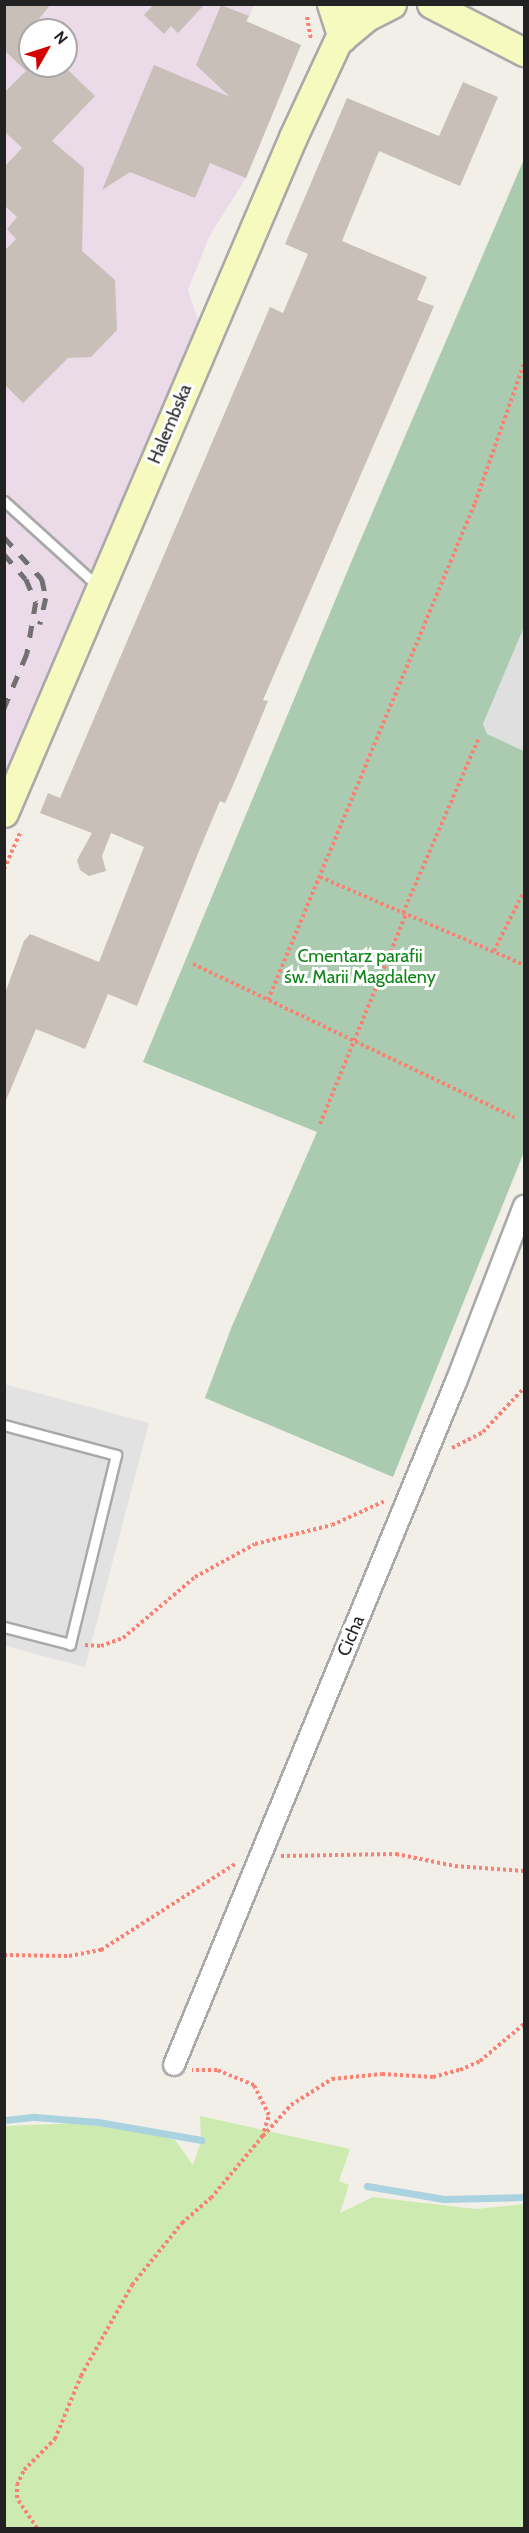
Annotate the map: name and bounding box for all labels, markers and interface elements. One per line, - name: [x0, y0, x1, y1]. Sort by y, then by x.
- north arrow: [18, 18, 78, 78]
- text: N: [50, 27, 72, 48]
- street label: Halembska: [144, 381, 196, 467]
- park label: Cmentarz parafii św. Marii Magdaleny: [284, 946, 436, 988]
- street label: Cicha: [333, 1612, 369, 1660]

